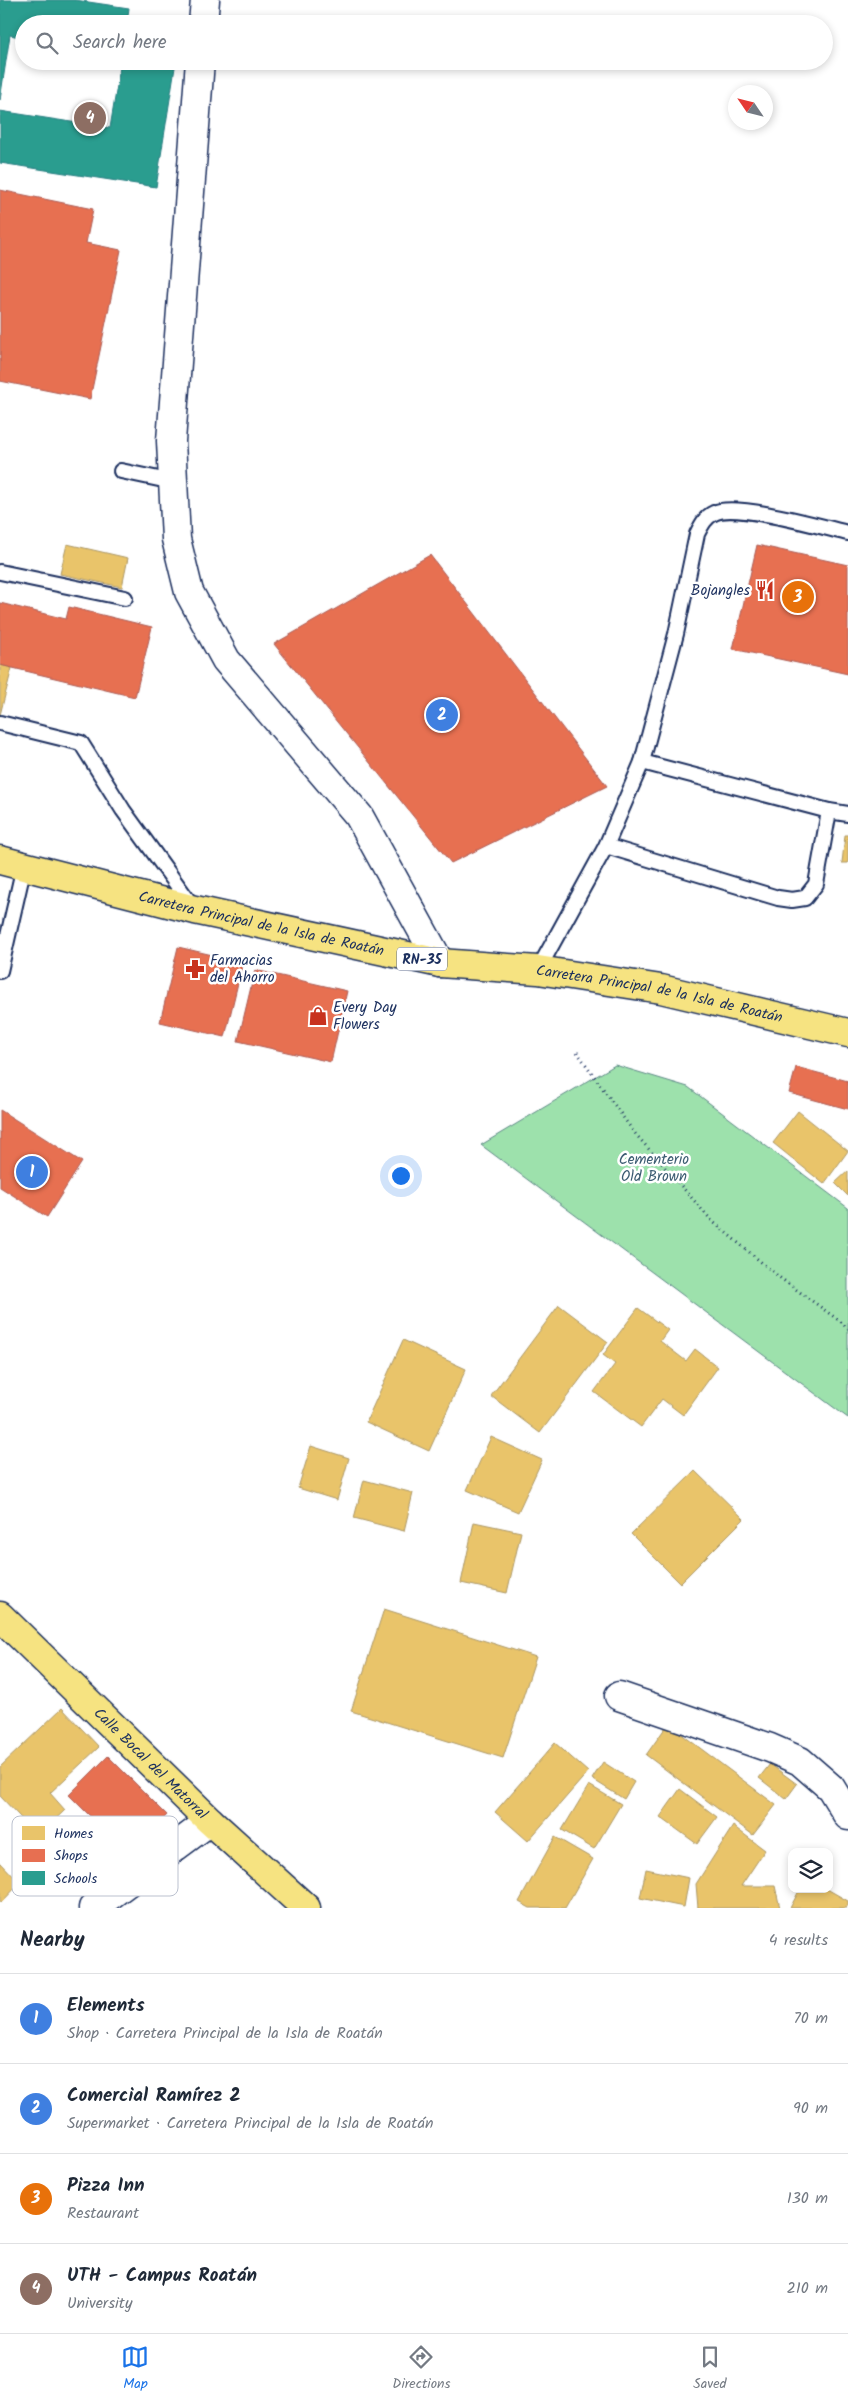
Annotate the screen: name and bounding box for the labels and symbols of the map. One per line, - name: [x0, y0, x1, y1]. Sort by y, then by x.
- north arrow: [728, 85, 773, 130]
- pin: 4: [74, 99, 106, 137]
- pin: 3: [782, 578, 814, 616]
- place label: Bojangles: [691, 579, 751, 603]
- restaurant icon: Bojangles: [754, 579, 776, 601]
- pin: 2: [426, 696, 458, 734]
- street label: Carretera Principal de la Isla de Roatán: [136, 885, 386, 964]
- road number: RN-35: [397, 948, 447, 971]
- place label: Farmacias del Ahorro: [210, 949, 275, 990]
- pharmacy icon: Farmacias del Ahorro: [184, 958, 206, 980]
- street label: Carretera Principal de la Isla de Roatán: [534, 959, 785, 1030]
- place label: Every Day Flowers: [333, 996, 398, 1037]
- shop icon: Every Day Flowers: [307, 1005, 329, 1027]
- park label: Cementerio Old Brown: [619, 1148, 689, 1189]
- pin: 1: [16, 1153, 48, 1191]
- your location: [388, 1163, 414, 1189]
- street label: Calle Bocal del Matorral: [87, 1702, 213, 1826]
- legend: [12, 1816, 178, 1896]
- text: Homes: [54, 1823, 93, 1845]
- text: Shops: [54, 1845, 88, 1867]
- text: Schools: [54, 1868, 97, 1890]

